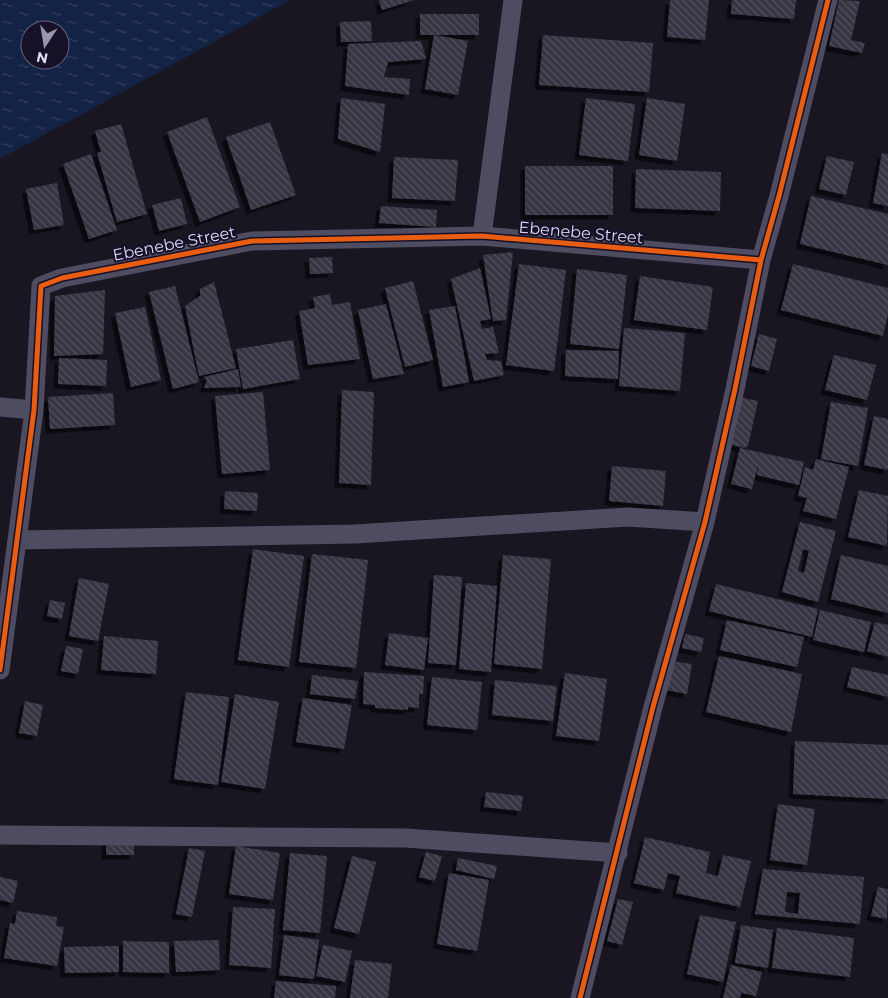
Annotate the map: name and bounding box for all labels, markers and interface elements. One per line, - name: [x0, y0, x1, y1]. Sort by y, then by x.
- north arrow: [20, 20, 70, 70]
- text: N: [35, 48, 50, 68]
- street label: Ebenebe Street: [518, 218, 644, 247]
- street label: Ebenebe Street: [111, 222, 238, 265]

